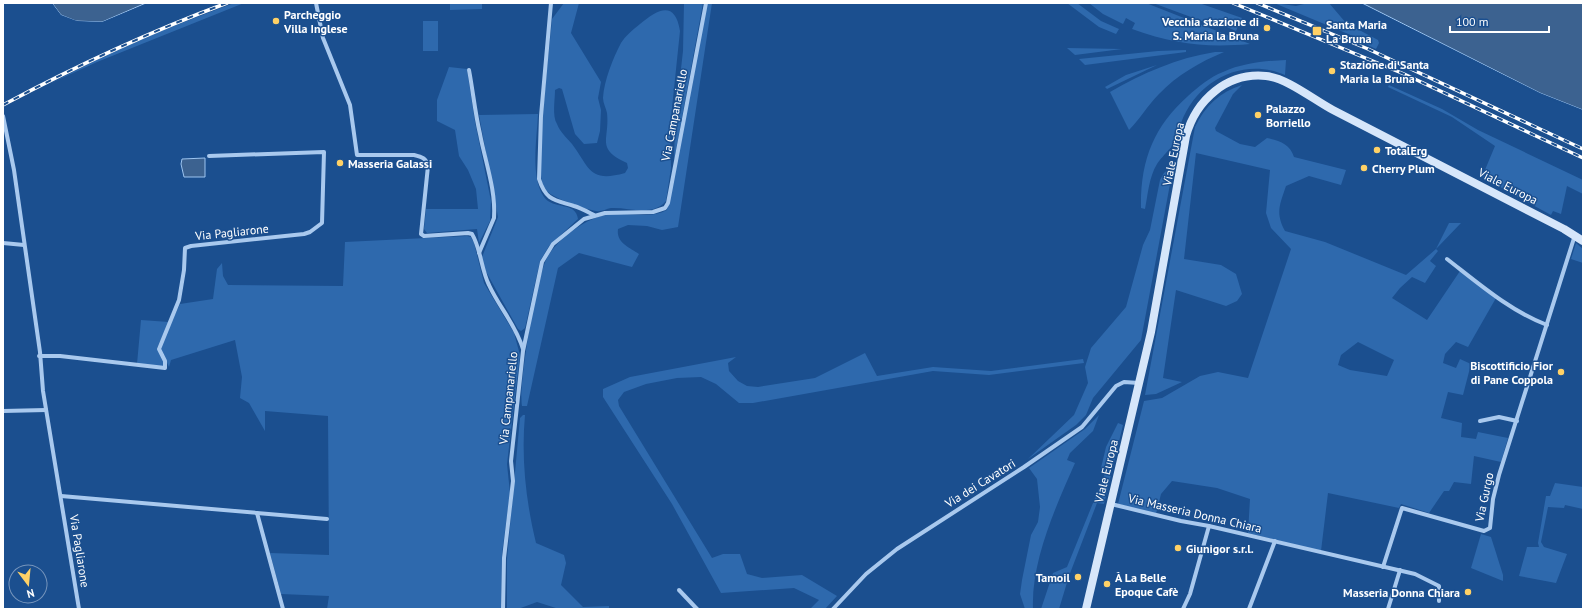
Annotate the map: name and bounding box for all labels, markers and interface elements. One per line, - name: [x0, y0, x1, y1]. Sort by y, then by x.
- place label: Parcheggio Villa Inglese: [283, 7, 348, 36]
- scale bar: [1450, 8, 1549, 34]
- place label: Vecchia stazione di S. Maria la Bruna: [1161, 14, 1259, 43]
- text: 100 m: [1456, 14, 1489, 29]
- marker: Parcheggio Villa Inglese: [271, 16, 281, 26]
- place label: Santa Maria La Bruna: [1326, 17, 1387, 46]
- marker: Vecchia stazione di S. Maria la Bruna: [1262, 23, 1272, 33]
- marker: Santa Maria La Bruna: [1311, 25, 1323, 37]
- place label: Stazione di Santa Maria la Bruna: [1340, 57, 1429, 86]
- marker: Stazione di Santa Maria la Bruna: [1327, 66, 1337, 76]
- street label: Via Campanariello: [658, 68, 690, 163]
- place label: Palazzo Borriello: [1266, 101, 1311, 130]
- marker: Palazzo Borriello: [1253, 110, 1263, 120]
- street label: Viale Europa: [1159, 121, 1187, 188]
- place label: TotalErg: [1385, 143, 1427, 158]
- marker: TotalErg: [1372, 145, 1382, 155]
- place label: Masseria Galassi: [348, 156, 432, 171]
- marker: Masseria Galassi: [335, 158, 345, 168]
- place label: Cherry Plum: [1372, 161, 1435, 176]
- marker: Cherry Plum: [1359, 163, 1369, 173]
- street label: Viale Europa: [1475, 164, 1540, 207]
- street label: Via Pagliarone: [194, 221, 269, 243]
- street label: Via Campanariello: [496, 351, 520, 446]
- place label: Biscottificio Fior di Pane Coppola: [1470, 358, 1554, 387]
- marker: Biscottificio Fior di Pane Coppola: [1556, 367, 1566, 377]
- street label: Viale Europa: [1091, 438, 1121, 505]
- street label: Via dei Cavatori: [941, 455, 1018, 511]
- street label: Via Gurgo: [1471, 471, 1497, 524]
- street label: Via Masseria Donna Chiara: [1126, 490, 1263, 536]
- street label: Via Pagliarone: [67, 512, 93, 589]
- place label: Giunigor s.r.l.: [1186, 541, 1254, 556]
- marker: Giunigor s.r.l.: [1173, 543, 1183, 553]
- north arrow: [8, 564, 48, 604]
- place label: Tamoil: [1036, 570, 1070, 585]
- place label: À La Belle Epoque Cafè: [1115, 570, 1178, 599]
- marker: Tamoil: [1073, 572, 1083, 582]
- marker: À La Belle Epoque Cafè: [1102, 579, 1112, 589]
- place label: Masseria Donna Chiara: [1343, 585, 1460, 600]
- text: N: [25, 586, 36, 601]
- marker: Masseria Donna Chiara: [1463, 587, 1473, 597]

